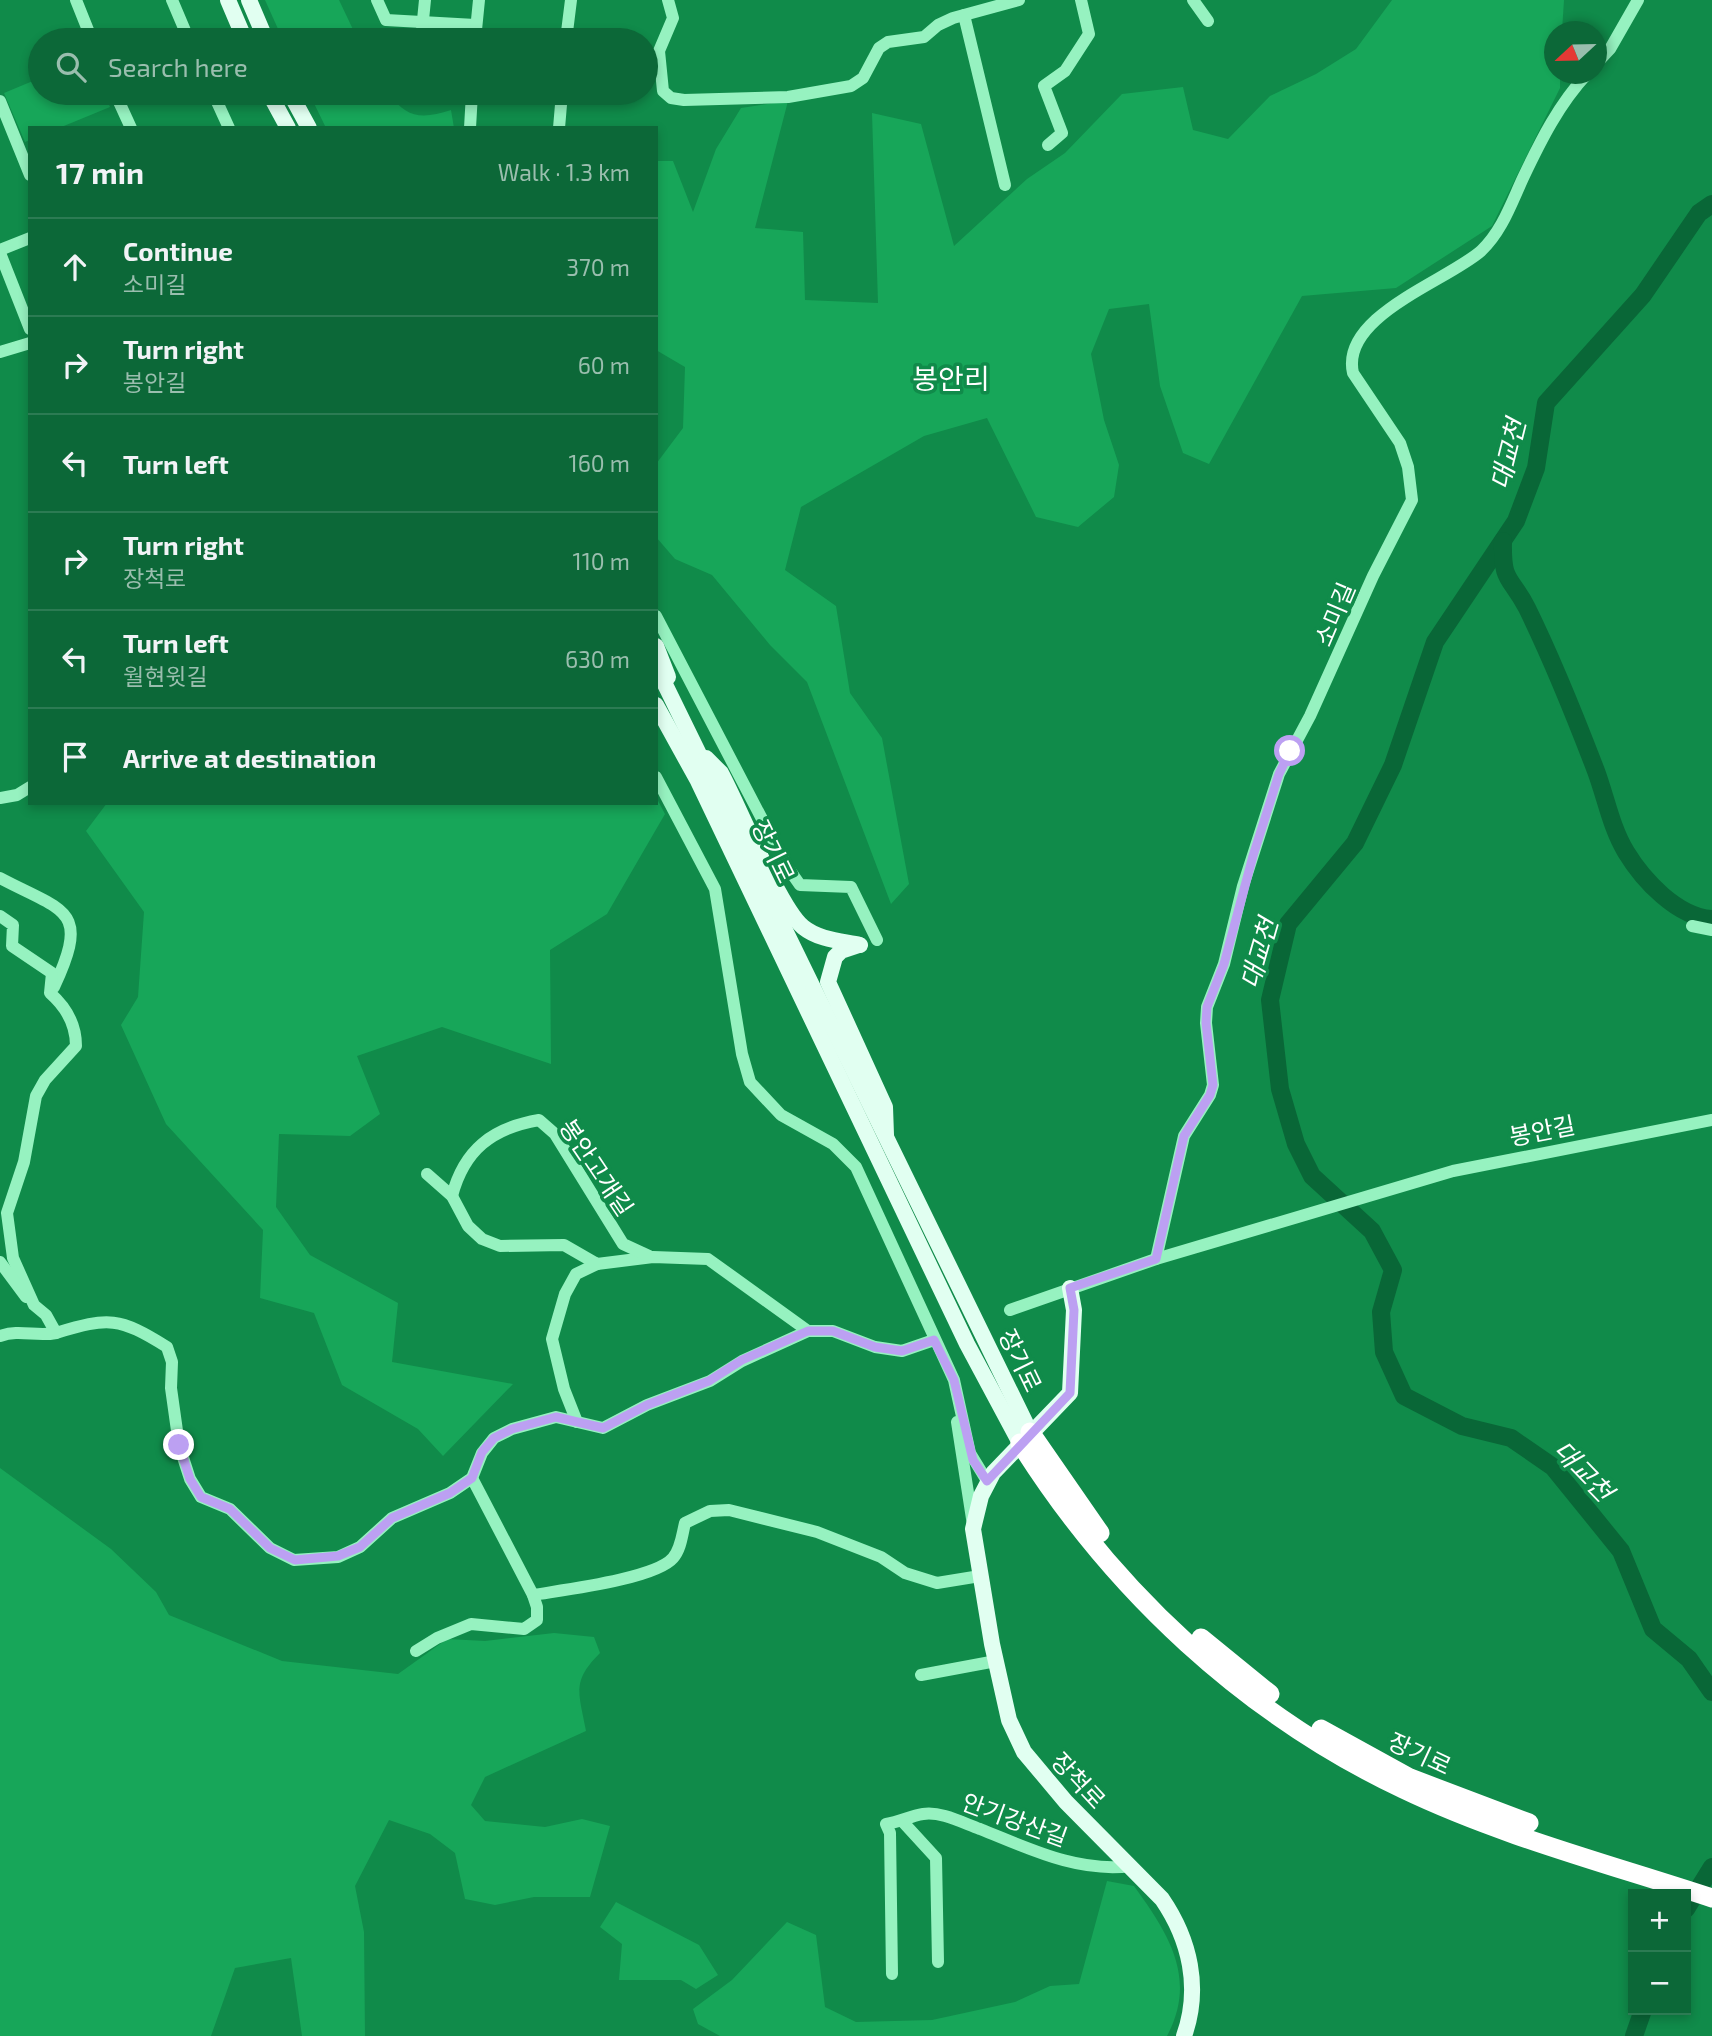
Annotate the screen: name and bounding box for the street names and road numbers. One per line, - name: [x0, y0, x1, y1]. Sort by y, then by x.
- street label: 소미길: [1308, 578, 1360, 650]
- street label: 장기로: [746, 815, 802, 887]
- street label: 봉안길: [1507, 1109, 1577, 1151]
- street label: 봉안고개길: [554, 1113, 640, 1221]
- street label: 장기로: [993, 1324, 1049, 1396]
- street label: 장기로: [1384, 1726, 1456, 1780]
- street label: 장척로: [1046, 1746, 1112, 1814]
- street label: 안기강산길: [958, 1786, 1072, 1852]

